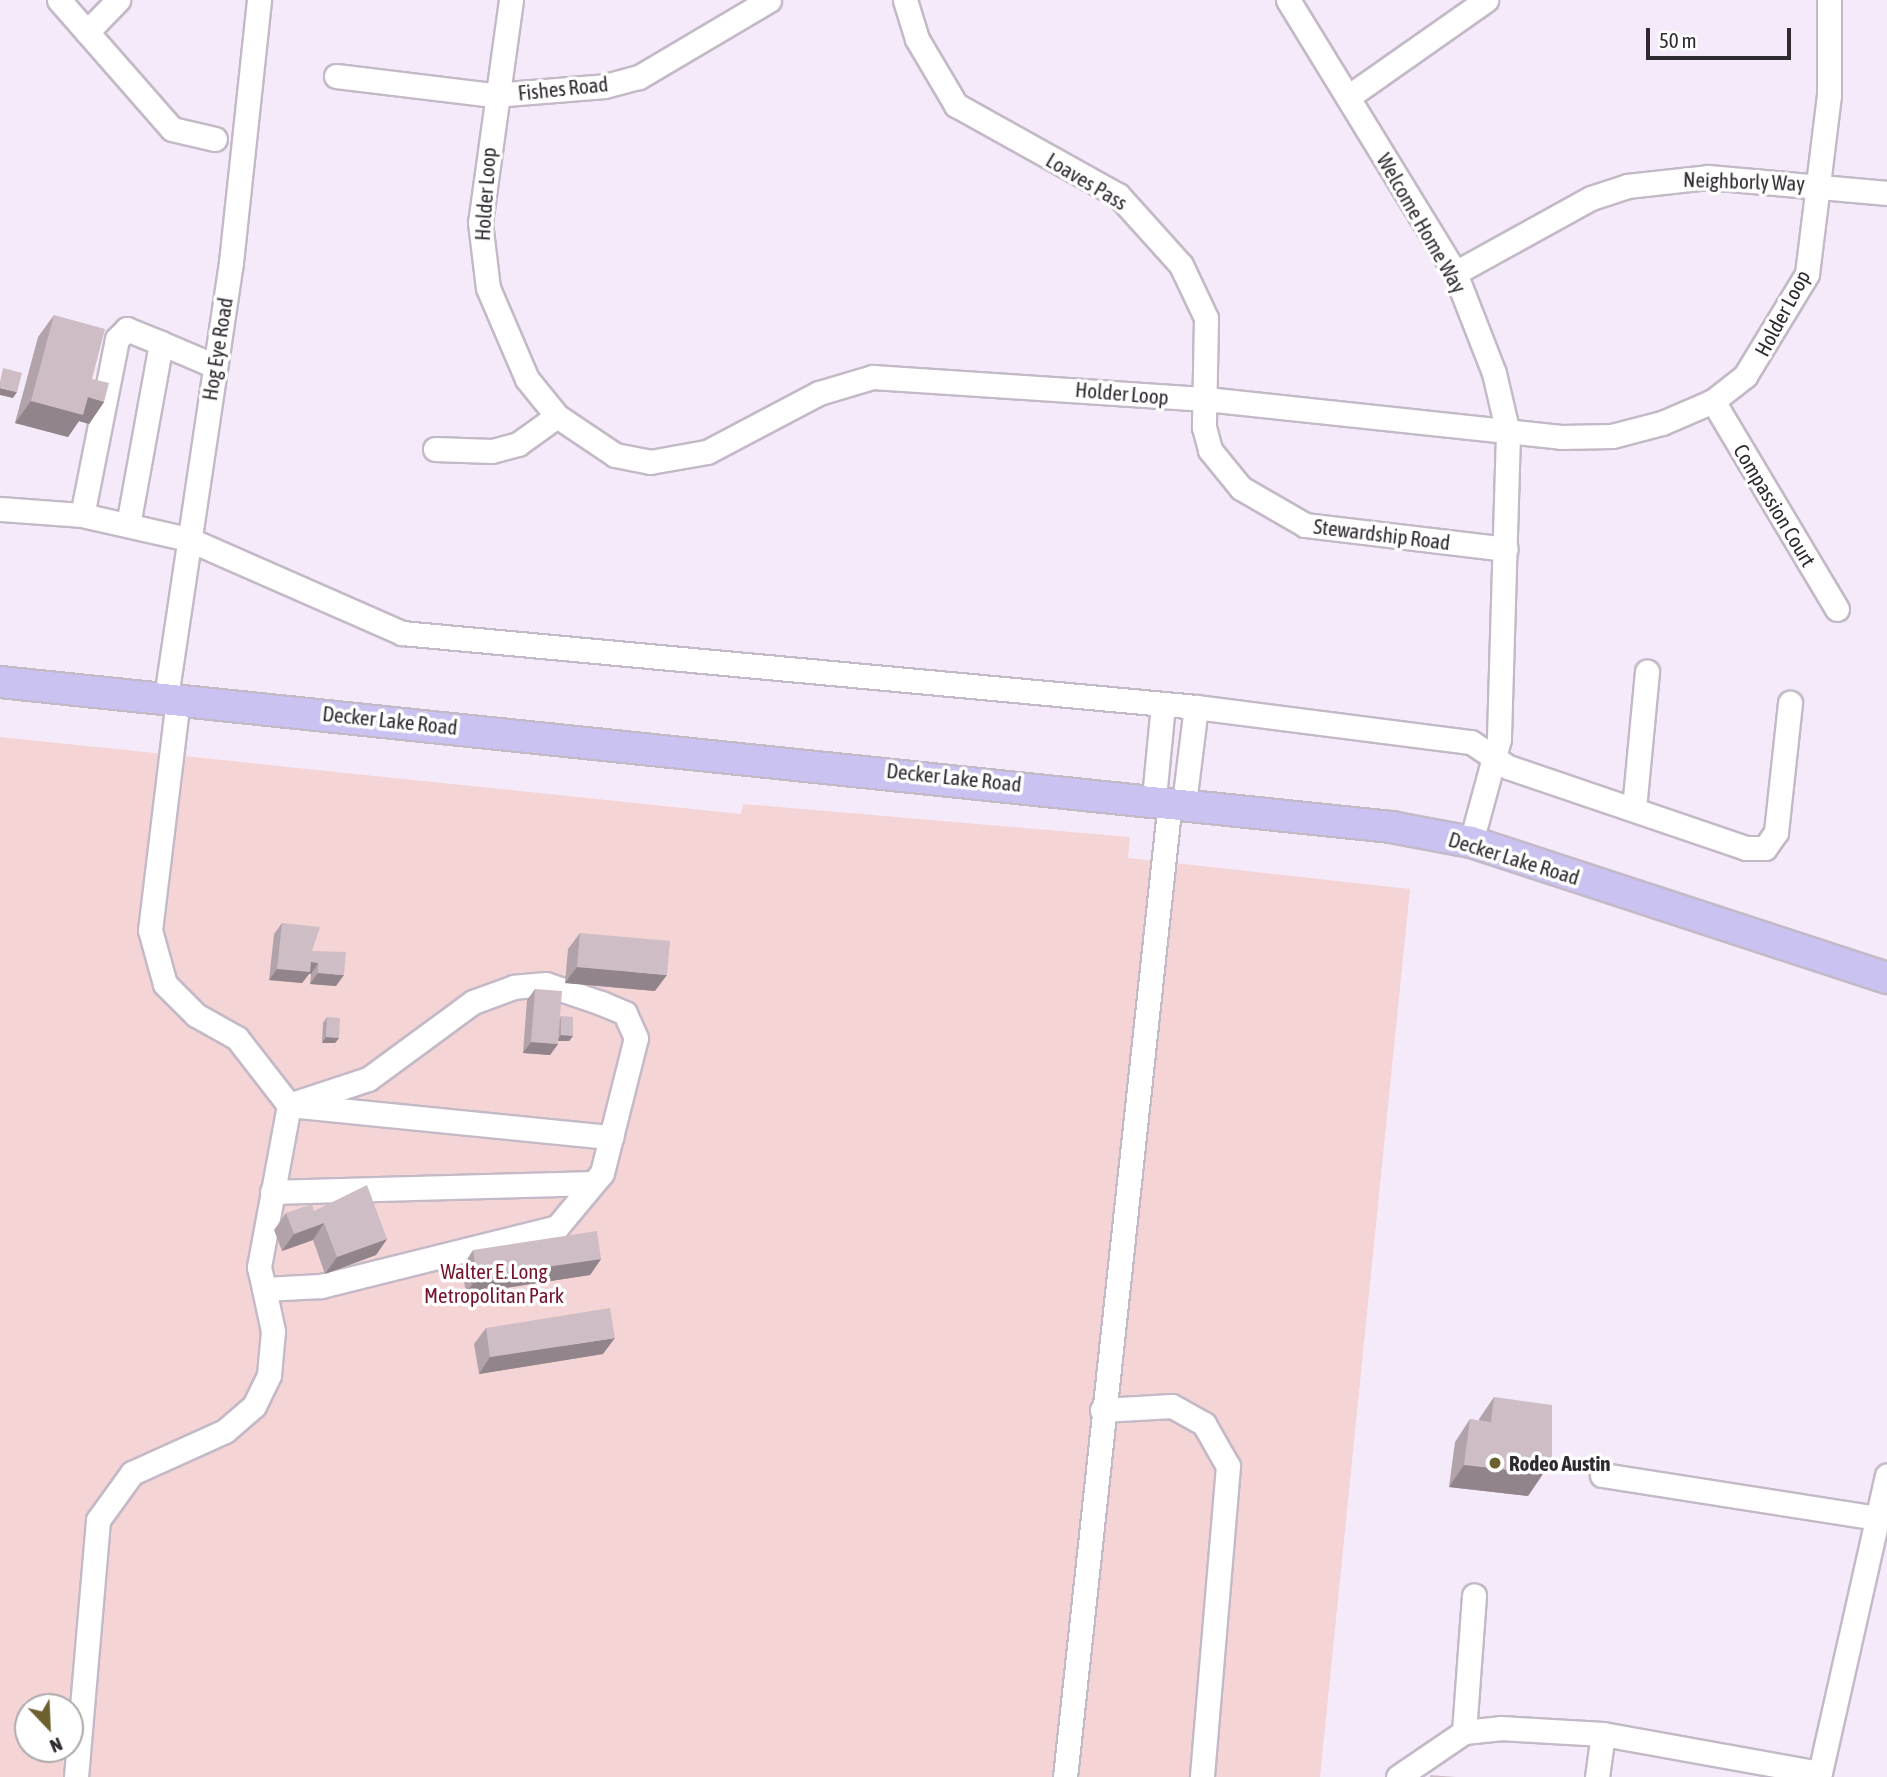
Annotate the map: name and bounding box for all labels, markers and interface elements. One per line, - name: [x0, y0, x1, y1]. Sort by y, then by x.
- scale bar: [1649, 14, 1794, 58]
- text: 50 m: [1659, 28, 1697, 52]
- street label: Fishes Road: [517, 71, 609, 105]
- street label: Holder Loop: [469, 146, 501, 242]
- street label: Loaves Pass: [1042, 147, 1132, 215]
- street label: Welcome Home Way: [1372, 149, 1472, 297]
- street label: Neighborly Way: [1683, 166, 1805, 196]
- street label: Holder Loop: [1749, 266, 1815, 360]
- street label: Hog Eye Road: [196, 296, 238, 402]
- street label: Holder Loop: [1074, 376, 1170, 410]
- street label: Compassion Court: [1729, 439, 1821, 571]
- street label: Stewardship Road: [1312, 513, 1452, 555]
- street label: Decker Lake Road: [321, 700, 459, 740]
- street label: Decker Lake Road: [885, 757, 1023, 797]
- street label: Decker Lake Road: [1445, 826, 1583, 890]
- park label: Walter E. Long Metropolitan Park: [424, 1258, 564, 1308]
- place label: Rodeo Austin: [1509, 1450, 1610, 1476]
- marker: Rodeo Austin: [1487, 1455, 1503, 1471]
- north arrow: [14, 1693, 84, 1763]
- text: N: [47, 1733, 66, 1758]

